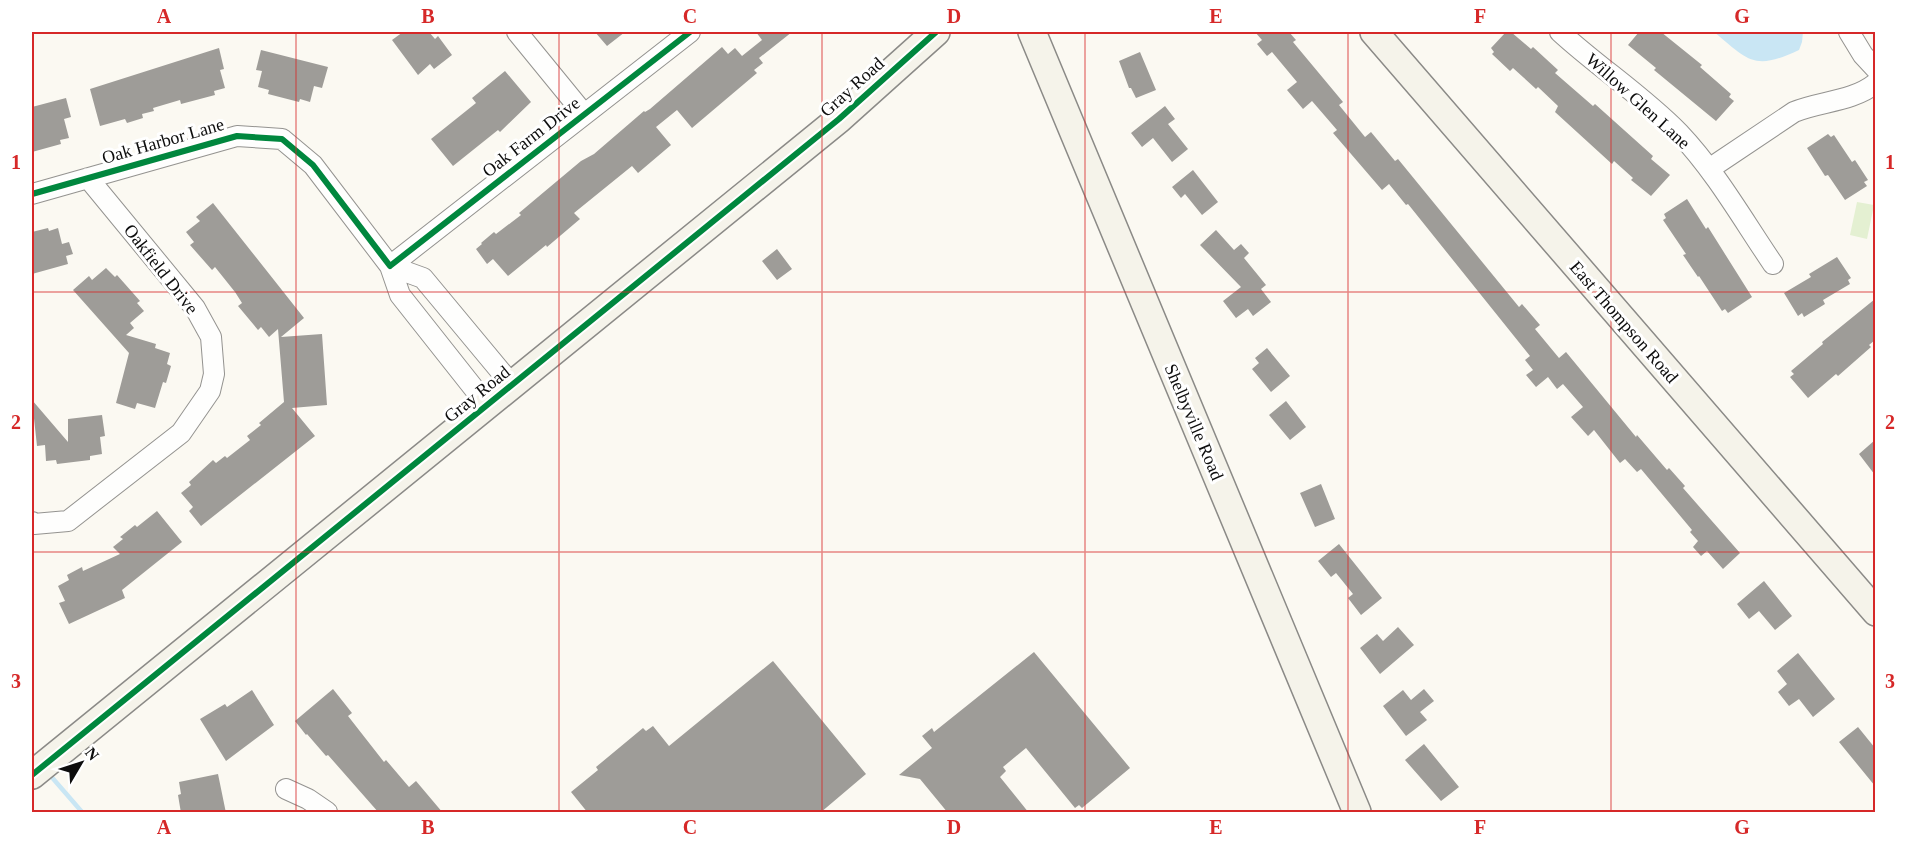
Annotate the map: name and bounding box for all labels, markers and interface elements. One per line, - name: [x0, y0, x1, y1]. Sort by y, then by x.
- text: A: [157, 5, 172, 27]
- text: B: [421, 5, 435, 27]
- text: C: [683, 5, 697, 27]
- text: D: [947, 5, 961, 27]
- text: E: [1209, 5, 1223, 27]
- text: F: [1474, 5, 1486, 27]
- text: G: [1734, 5, 1750, 27]
- street label: Willow Glen Lane: [1582, 49, 1694, 153]
- street label: Gray Road: [816, 53, 888, 121]
- street label: Oak Farm Drive: [478, 93, 584, 181]
- street label: Oak Harbor Lane: [100, 114, 226, 168]
- text: 1: [11, 151, 21, 173]
- text: 1: [1885, 151, 1895, 173]
- street label: Oakfield Drive: [120, 220, 202, 318]
- street label: East Thompson Road: [1566, 257, 1682, 387]
- street label: Shelbyville Road: [1160, 361, 1228, 483]
- street label: Gray Road: [440, 362, 514, 426]
- text: 2: [11, 411, 21, 433]
- text: 2: [1885, 411, 1895, 433]
- text: 3: [11, 670, 21, 692]
- text: 3: [1885, 670, 1895, 692]
- north arrow: [51, 733, 111, 793]
- text: N: [82, 744, 103, 764]
- text: A: [157, 816, 172, 838]
- text: B: [421, 816, 435, 838]
- text: C: [683, 816, 697, 838]
- text: D: [947, 816, 961, 838]
- text: E: [1209, 816, 1223, 838]
- text: F: [1474, 816, 1486, 838]
- text: G: [1734, 816, 1750, 838]

